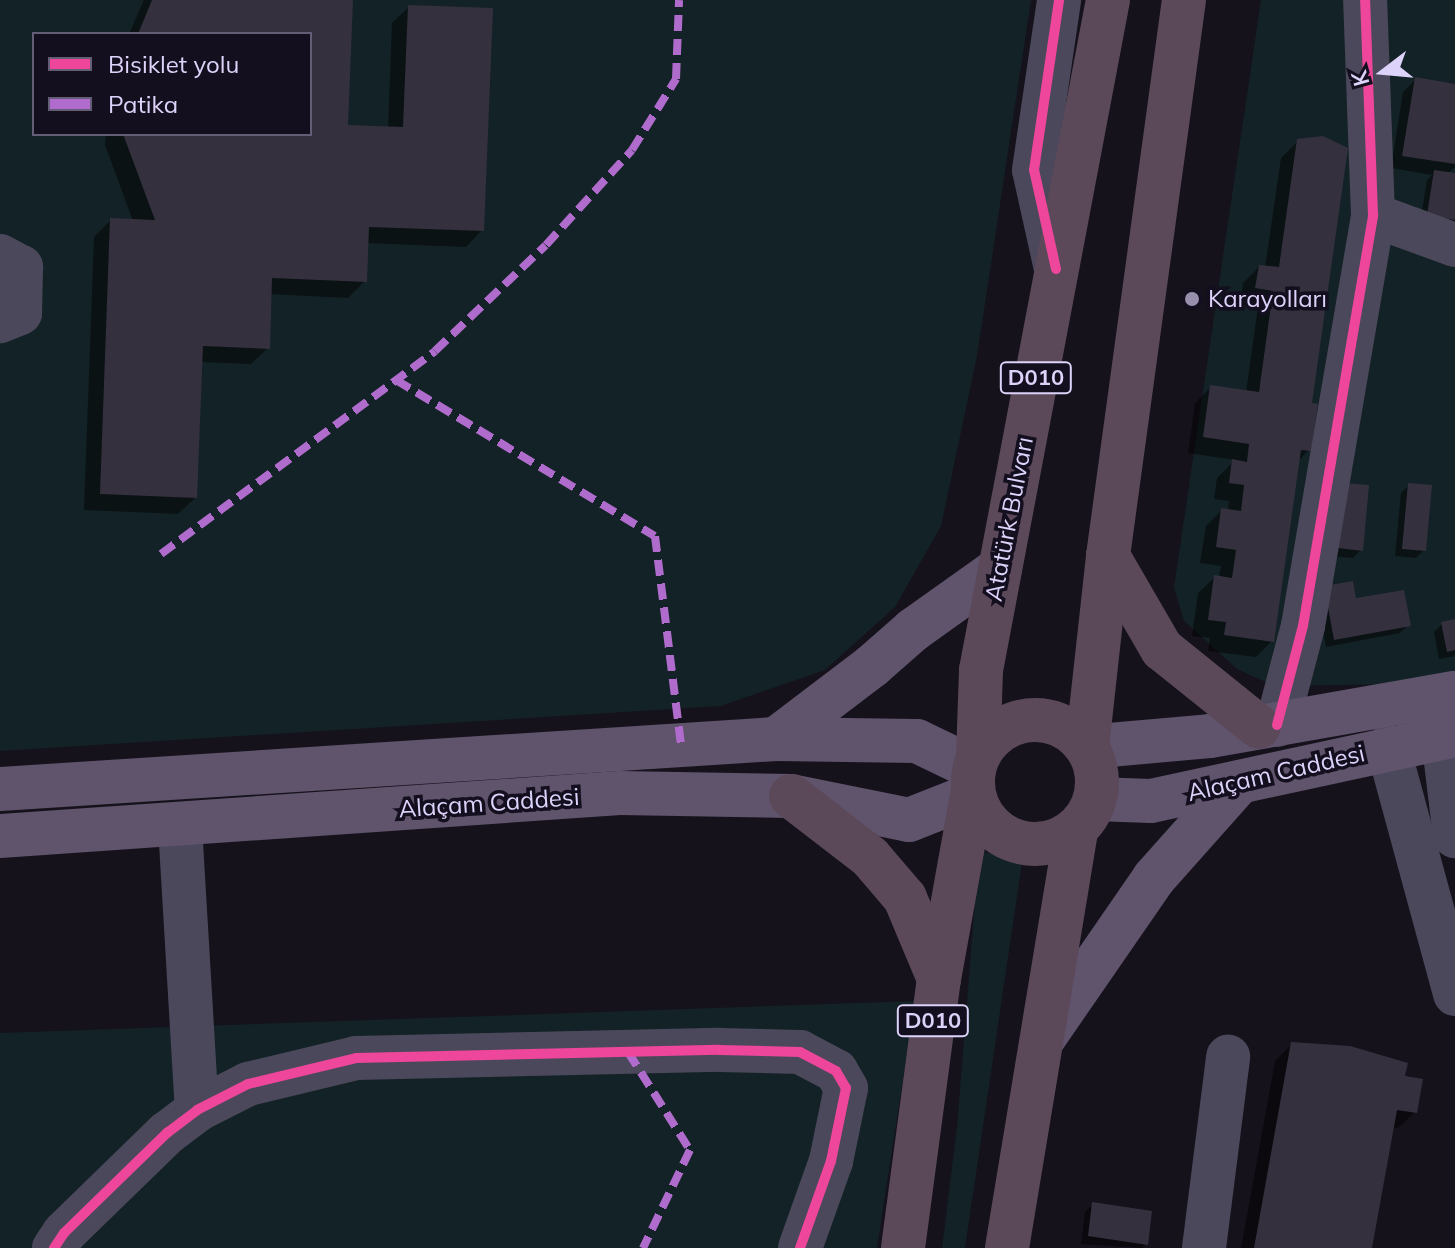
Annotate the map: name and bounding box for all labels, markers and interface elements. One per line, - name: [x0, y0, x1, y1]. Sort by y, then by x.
- legend: [32, 32, 312, 136]
- north arrow: [1343, 32, 1423, 112]
- text: Bisiklet yolu: [108, 49, 239, 79]
- text: K: [1344, 68, 1375, 90]
- text: Patika: [108, 89, 178, 119]
- place label: Karayolları: [1208, 285, 1327, 313]
- marker: Karayolları: [1183, 290, 1201, 308]
- road number: D010: [998, 360, 1074, 396]
- street label: Atatürk Bulvarı: [979, 434, 1039, 604]
- street label: Alaçam Caddesi: [1185, 739, 1367, 807]
- street label: Alaçam Caddesi: [398, 782, 580, 824]
- road number: D010: [895, 1003, 971, 1039]

